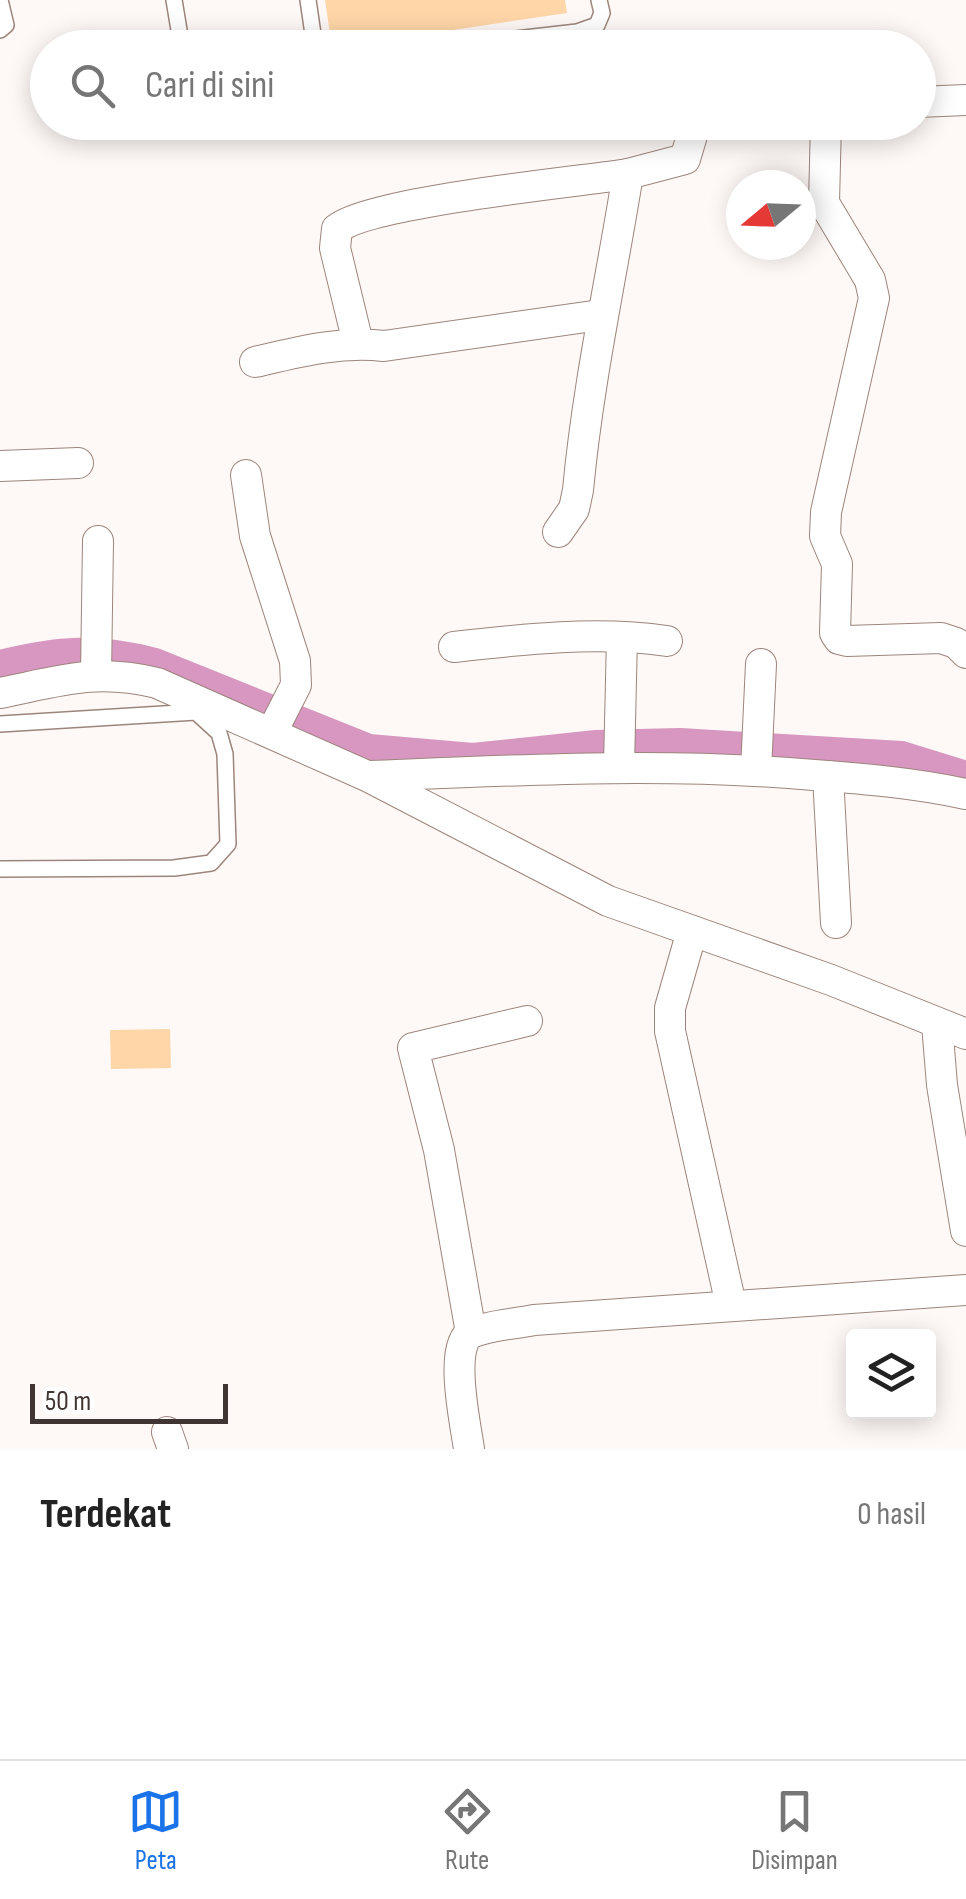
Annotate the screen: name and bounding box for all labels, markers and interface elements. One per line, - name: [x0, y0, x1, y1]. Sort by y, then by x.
- search box: [30, 30, 936, 140]
- icon: search: [65, 58, 120, 113]
- text: Cari di sini: [145, 63, 274, 108]
- north arrow: [726, 170, 816, 260]
- map controls: [846, 1329, 936, 1419]
- button: layers: [846, 1329, 936, 1419]
- scale bar: [30, 1379, 228, 1424]
- text: 50 m: [45, 1385, 91, 1418]
- text: Terdekat: [40, 1489, 171, 1540]
- text: 0 hasil: [857, 1495, 926, 1534]
- tab: Peta: [128, 1784, 183, 1877]
- tab: Rute: [440, 1784, 495, 1877]
- tab: Disimpan: [751, 1784, 838, 1877]

